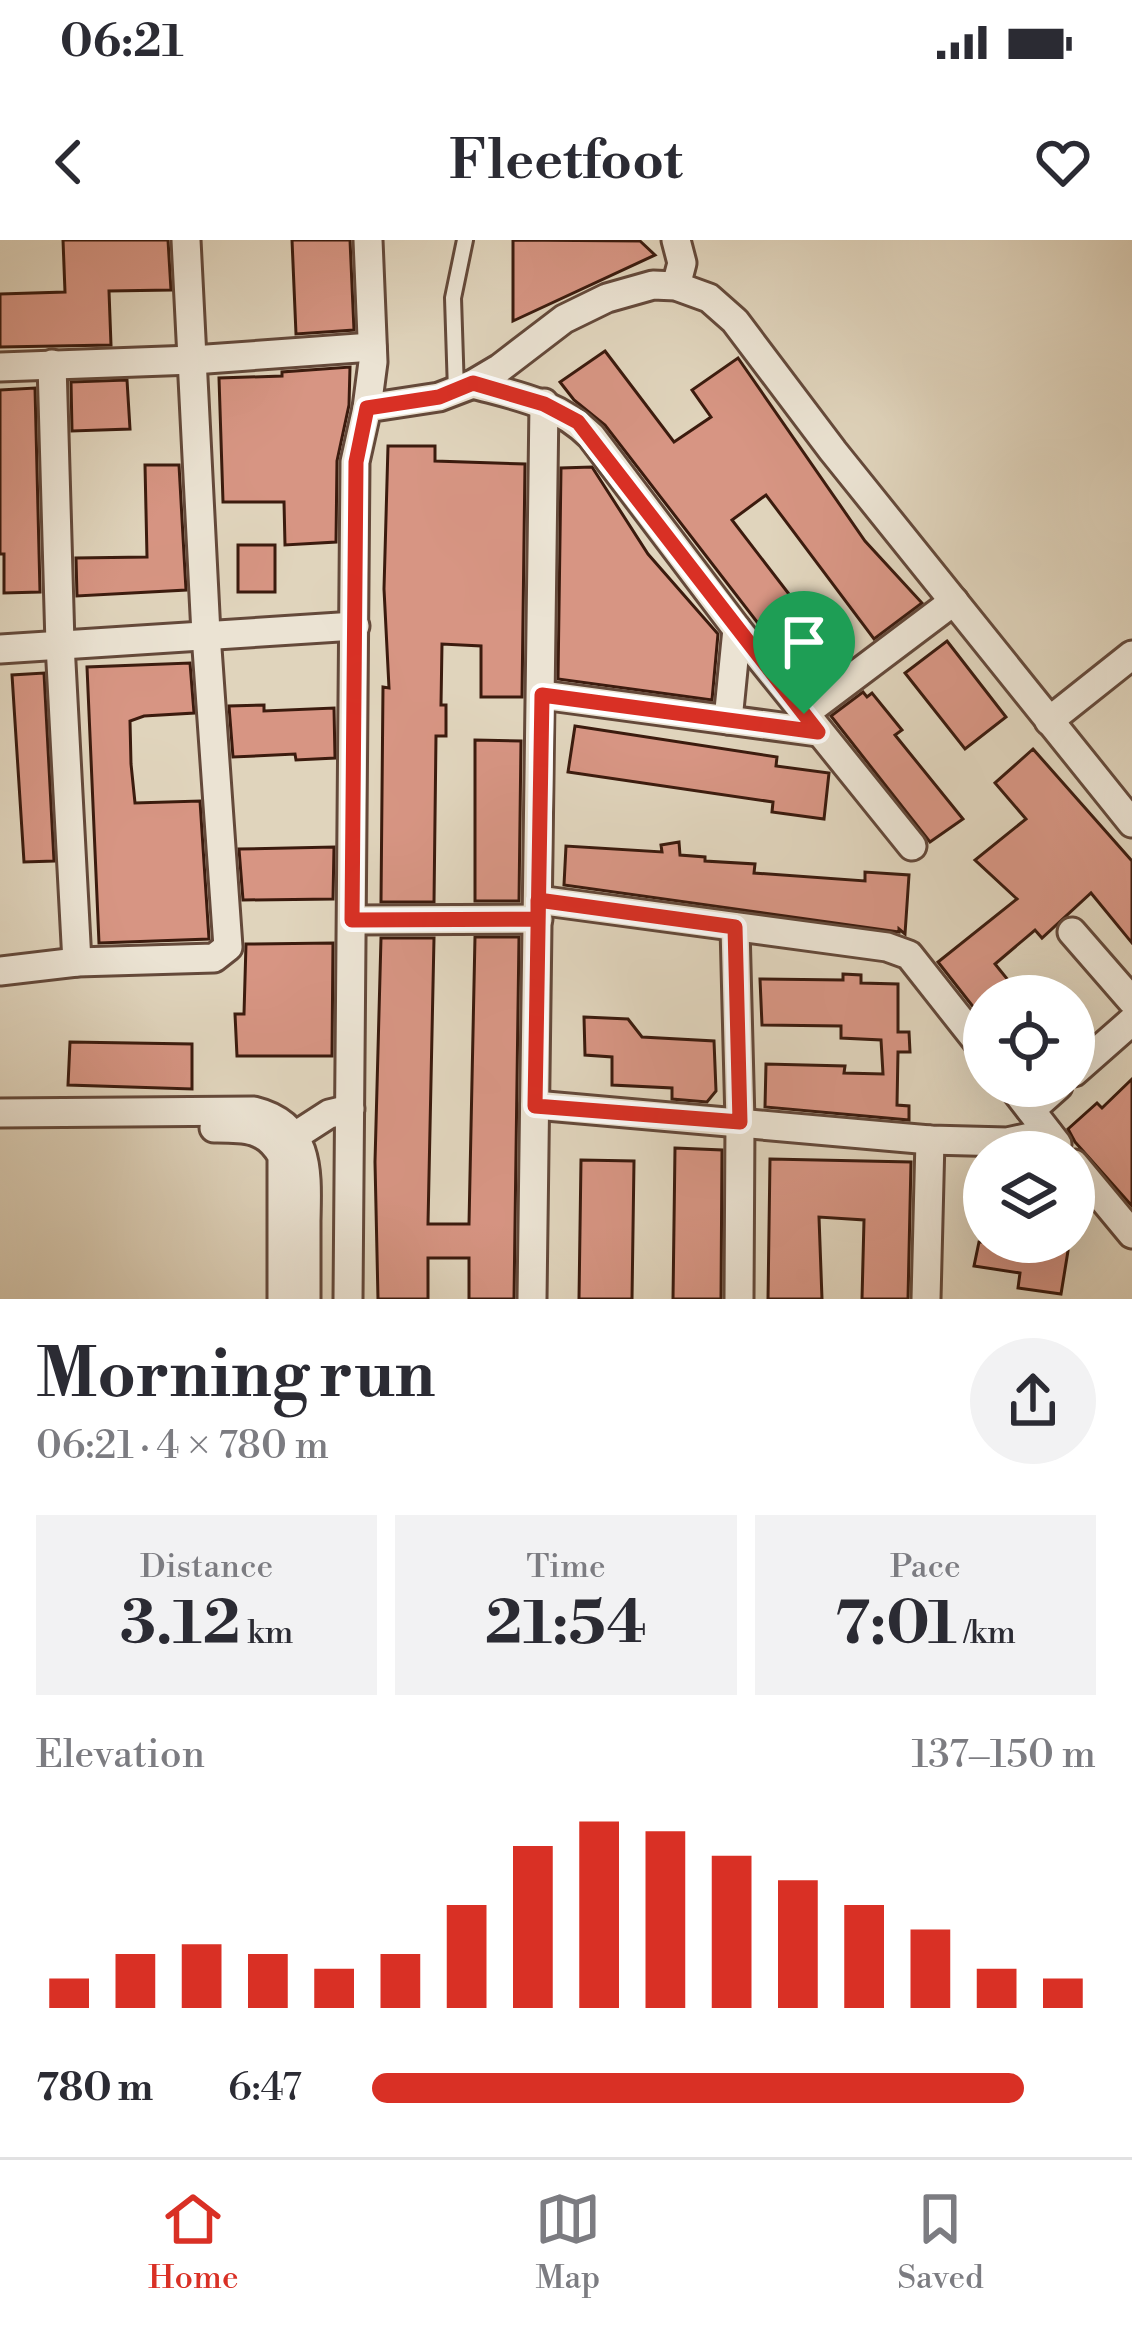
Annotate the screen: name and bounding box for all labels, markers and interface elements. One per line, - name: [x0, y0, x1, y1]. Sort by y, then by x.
- text: 06:21: [60, 14, 184, 71]
- text: Fleetfoot: [449, 128, 683, 196]
- icon: back: [36, 129, 102, 195]
- icon: heart: [1030, 129, 1096, 195]
- pin: [753, 591, 855, 714]
- icon: arrive: [771, 609, 837, 675]
- map controls: [963, 975, 1095, 1263]
- button: locate: [963, 975, 1095, 1107]
- button: layers: [963, 1131, 1095, 1263]
- text: Morning run: [36, 1335, 435, 1418]
- button: share: [970, 1338, 1096, 1464]
- text: 06:21 · 4 × 780 m: [36, 1422, 329, 1471]
- text: Distance: [140, 1547, 273, 1588]
- text: Time: [526, 1547, 606, 1588]
- text: Pace: [890, 1547, 961, 1588]
- text: 3.12: [120, 1588, 240, 1663]
- text: 21:54: [485, 1588, 647, 1663]
- text: 7:01: [835, 1588, 957, 1663]
- text: km: [240, 1613, 293, 1654]
- text: /km: [957, 1613, 1016, 1654]
- text: Elevation: [36, 1731, 205, 1780]
- text: 137–150 m: [911, 1731, 1096, 1780]
- text: 780 m: [36, 2064, 153, 2113]
- text: 6:47: [228, 2064, 302, 2113]
- tab: Home: [148, 2186, 239, 2299]
- tab: Map: [535, 2186, 601, 2299]
- tab: Saved: [897, 2186, 984, 2299]

